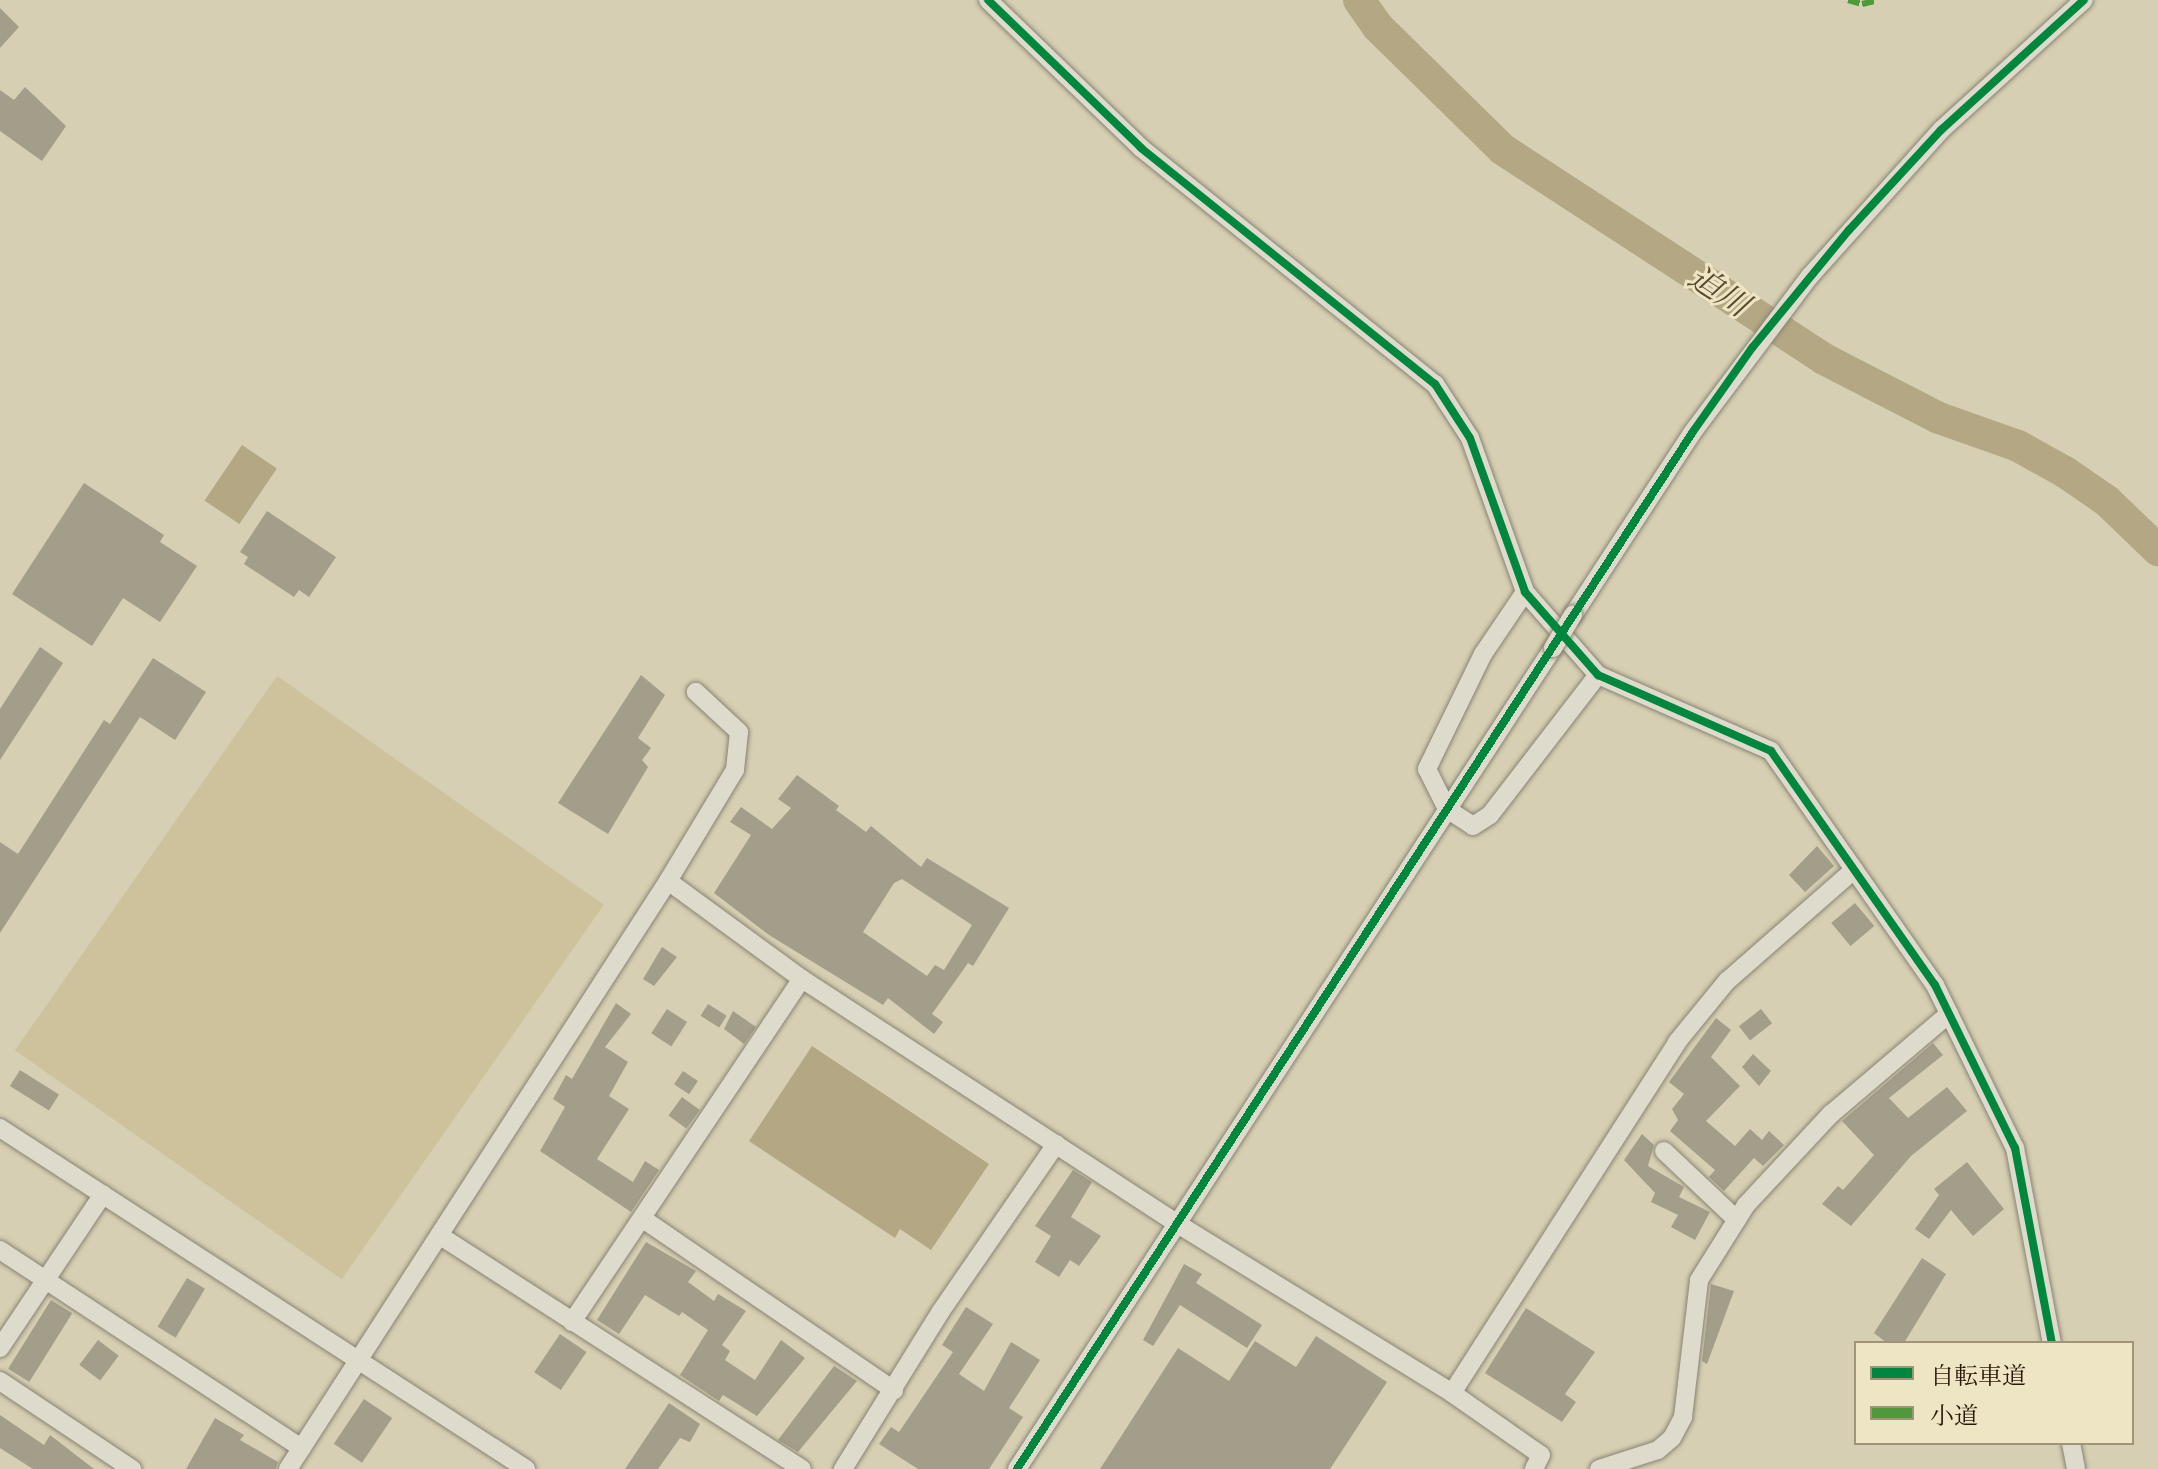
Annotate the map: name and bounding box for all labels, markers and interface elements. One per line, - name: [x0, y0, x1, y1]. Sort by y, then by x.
- water label: 迫川: [1682, 257, 1756, 325]
- legend: [1854, 1341, 2134, 1445]
- text: 自転車道: [1930, 1360, 2026, 1391]
- text: 小道: [1930, 1400, 1978, 1431]

